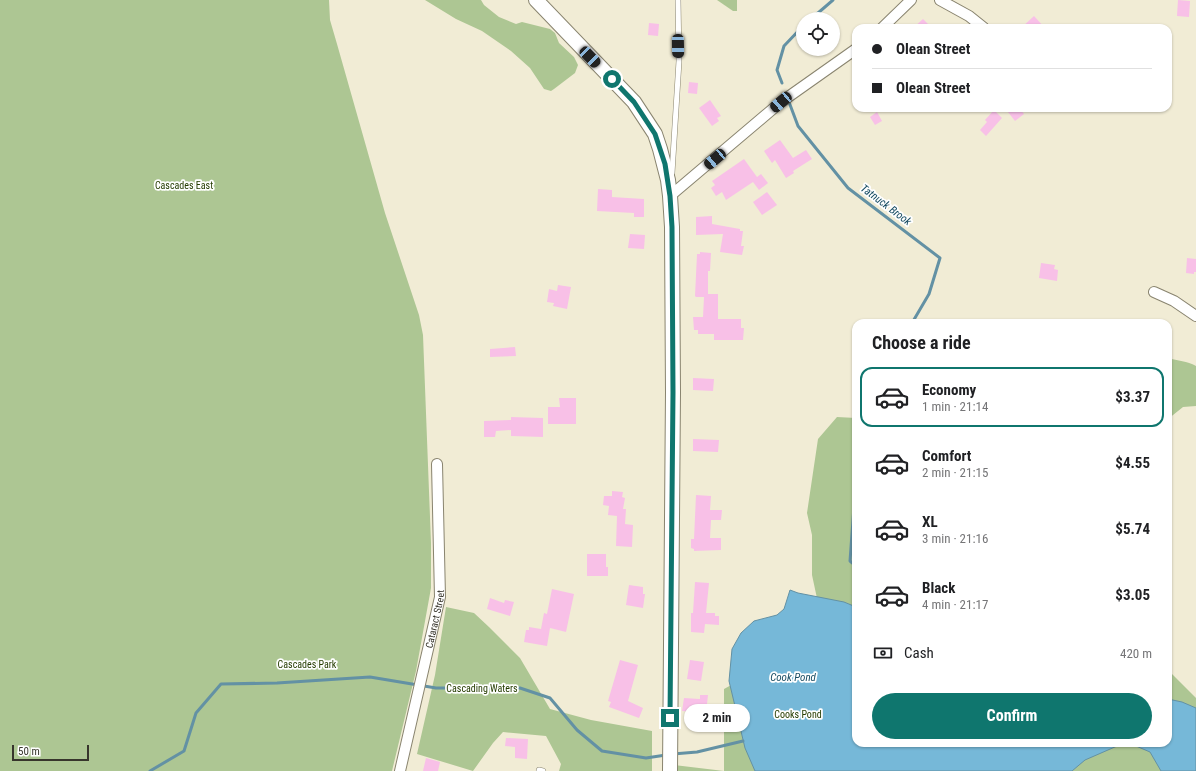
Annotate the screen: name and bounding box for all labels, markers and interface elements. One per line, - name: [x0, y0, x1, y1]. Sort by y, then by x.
- map controls: [796, 12, 840, 56]
- button: locate: [796, 12, 840, 56]
- car: [672, 34, 684, 58]
- text: Olean Street: [896, 40, 970, 58]
- car: [577, 44, 603, 70]
- route start: [603, 70, 621, 88]
- text: Olean Street: [896, 79, 970, 97]
- car: [768, 90, 794, 114]
- car: [702, 147, 728, 171]
- park label: Cascades East: [155, 180, 213, 191]
- water label: Tatnuck Brook: [858, 182, 914, 228]
- text: Choose a ride: [872, 332, 971, 353]
- icon: car: [874, 379, 910, 415]
- text: Economy: [922, 381, 976, 399]
- text: $3.37: [1115, 388, 1150, 406]
- text: 1 min · 21:14: [922, 399, 988, 414]
- icon: car: [874, 445, 910, 481]
- text: Comfort: [922, 447, 971, 465]
- text: $4.55: [1115, 454, 1150, 472]
- text: 2 min · 21:15: [922, 465, 988, 480]
- icon: car: [874, 511, 910, 547]
- text: XL: [922, 513, 938, 531]
- text: $5.74: [1115, 520, 1150, 538]
- text: 3 min · 21:16: [922, 531, 988, 546]
- icon: car: [874, 577, 910, 613]
- text: Black: [922, 579, 955, 597]
- text: $3.05: [1115, 586, 1150, 604]
- street label: Cataract Street: [423, 590, 446, 649]
- text: 4 min · 21:17: [922, 597, 988, 612]
- icon: cash: [872, 642, 894, 664]
- text: Cash: [904, 644, 934, 662]
- text: 420 m: [1120, 646, 1152, 661]
- park label: Cascades Park: [278, 659, 337, 670]
- water label: Cook Pond: [770, 671, 817, 684]
- park label: Cascading Waters: [446, 683, 518, 694]
- button: Confirm: [872, 693, 1152, 739]
- callout: 2 min: [684, 704, 750, 732]
- route end: [661, 709, 679, 727]
- park label: Cooks Pond: [774, 709, 822, 720]
- text: 2 min: [703, 710, 731, 725]
- scale bar: [12, 743, 89, 762]
- text: 50 m: [18, 745, 40, 758]

